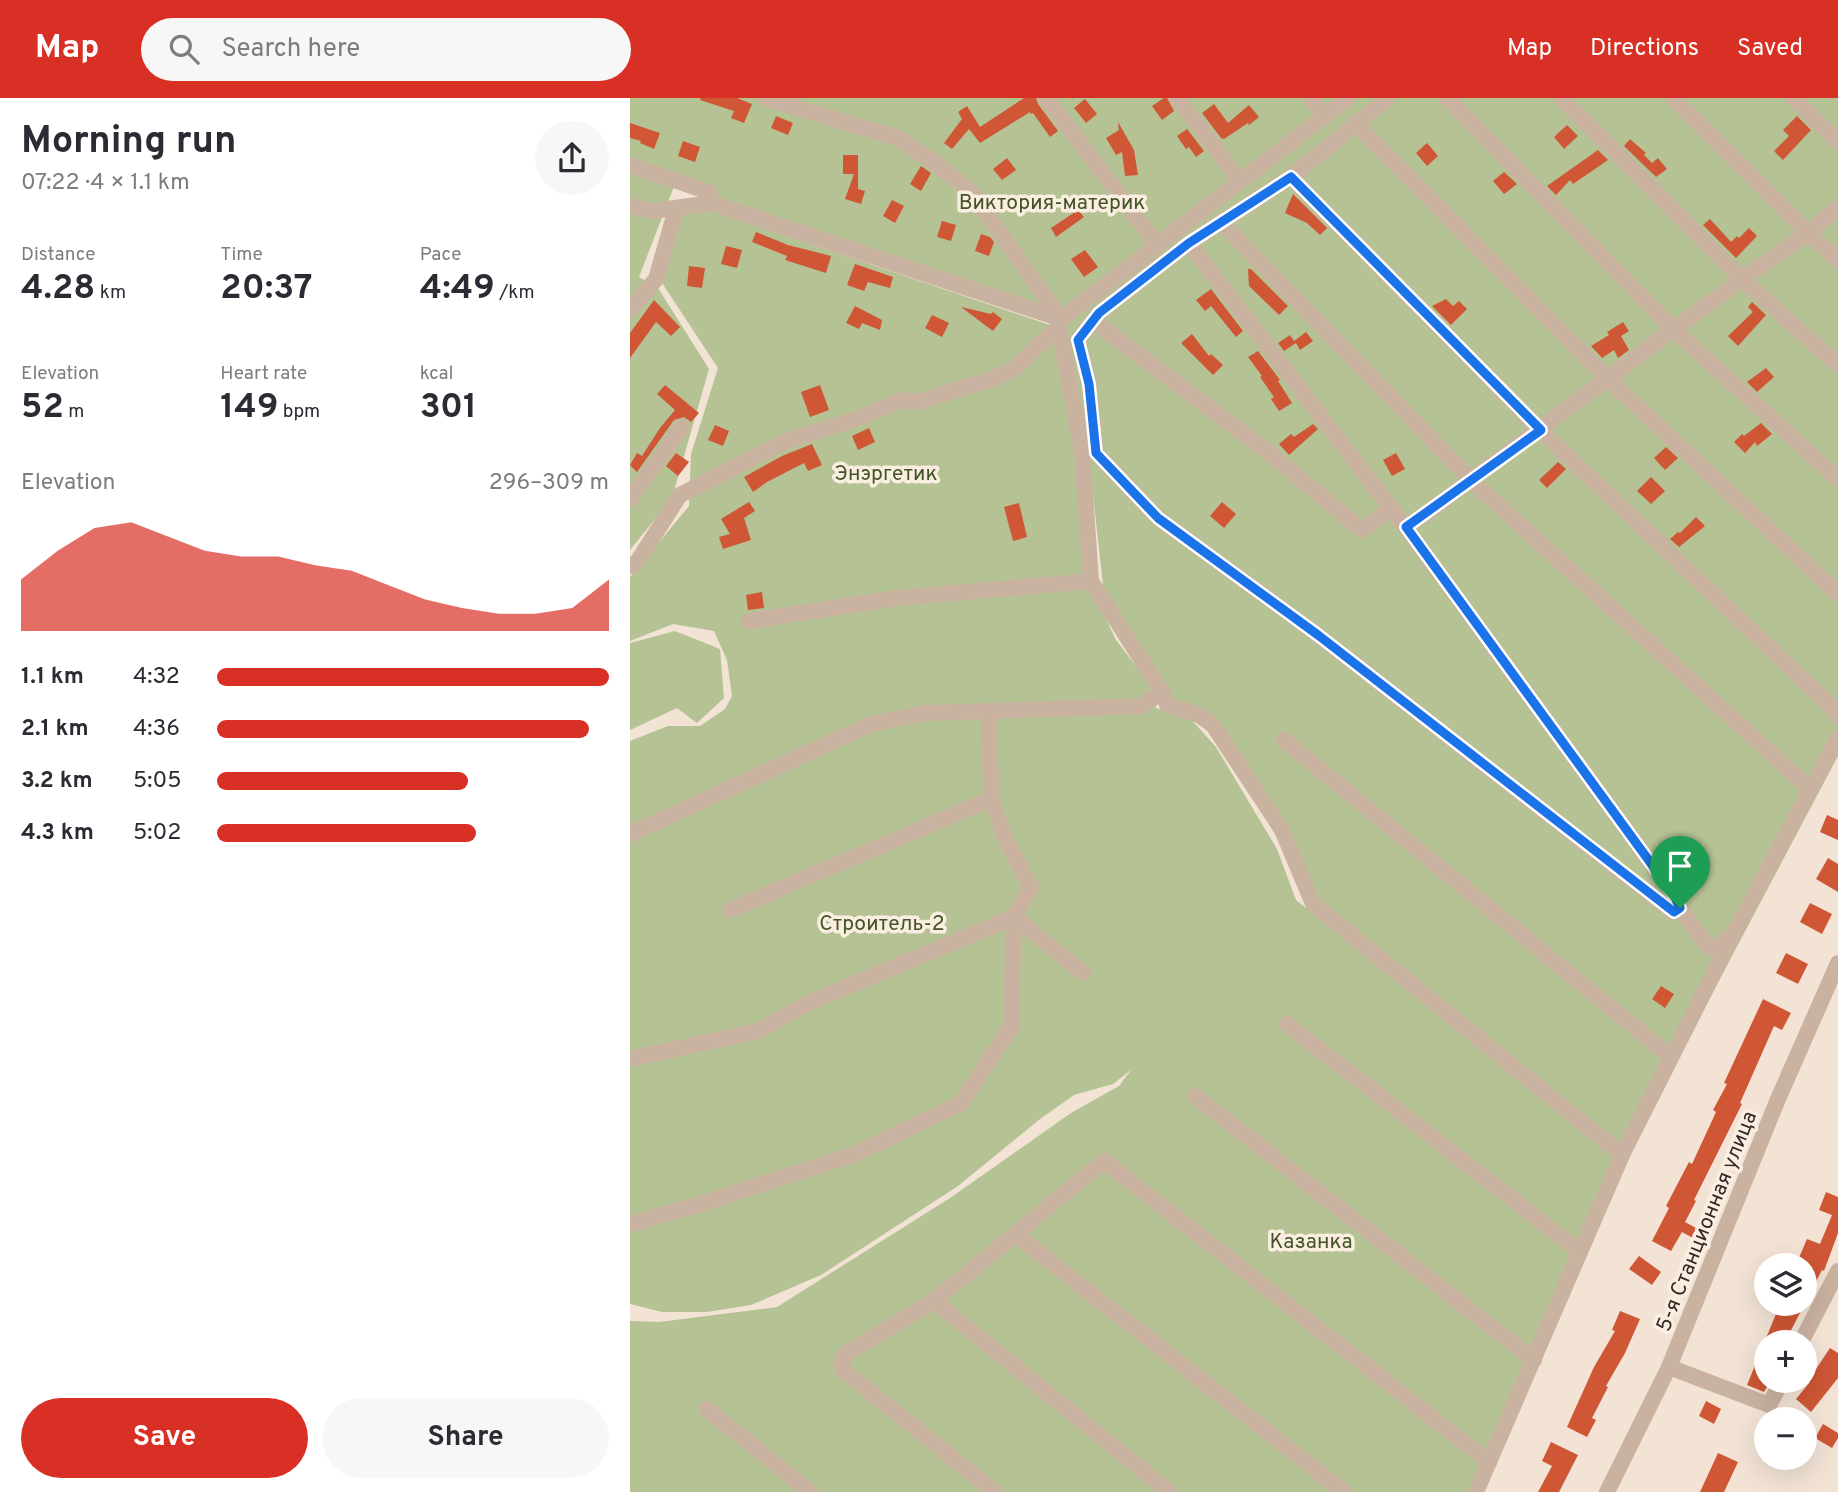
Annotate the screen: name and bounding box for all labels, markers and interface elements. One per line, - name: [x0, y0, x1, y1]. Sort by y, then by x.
- search box: [141, 18, 631, 81]
- text: Map: [35, 28, 99, 70]
- icon: search: [165, 30, 203, 68]
- text: Search here: [221, 33, 360, 66]
- text: Map: [1507, 34, 1552, 64]
- text: Directions: [1590, 34, 1699, 64]
- text: Saved: [1737, 34, 1803, 64]
- text: Morning run: [21, 118, 237, 167]
- button: share: [535, 121, 609, 195]
- text: 07:22 · 4 × 1.1 km: [21, 169, 190, 198]
- park label: Виктория-материк: [959, 190, 1145, 217]
- text: Distance: [21, 243, 96, 267]
- text: Time: [220, 243, 263, 267]
- text: Pace: [420, 243, 461, 267]
- text: 4.28: [21, 267, 95, 311]
- text: 20:37: [220, 267, 312, 311]
- text: 4:49: [420, 267, 495, 311]
- text: km: [95, 281, 126, 305]
- text: /km: [495, 281, 535, 305]
- text: Elevation: [21, 362, 99, 386]
- text: Heart rate: [220, 362, 307, 386]
- text: kcal: [420, 362, 453, 386]
- text: 52: [21, 386, 64, 430]
- text: 149: [220, 386, 278, 430]
- text: 301: [420, 386, 477, 430]
- text: m: [64, 400, 84, 424]
- text: bpm: [278, 400, 320, 424]
- park label: Энэргетик: [835, 461, 938, 488]
- text: Elevation: [21, 469, 116, 498]
- text: 296–309 m: [489, 469, 609, 498]
- text: 1.1 km: [21, 663, 84, 692]
- text: 4:32: [133, 663, 180, 692]
- text: 2.1 km: [21, 715, 89, 744]
- text: 4:36: [133, 715, 180, 744]
- text: 3.2 km: [21, 767, 93, 796]
- text: 5:05: [133, 767, 182, 796]
- text: 4.3 km: [21, 819, 94, 848]
- text: 5:02: [133, 819, 181, 848]
- pin: [1650, 836, 1710, 908]
- icon: arrive: [1661, 847, 1699, 885]
- park label: Строитель-2: [819, 911, 945, 938]
- street label: 5-я Станционная улица: [1651, 1107, 1764, 1336]
- park label: Казанка: [1270, 1229, 1352, 1256]
- map controls: [1754, 1253, 1817, 1470]
- button: layers: [1754, 1253, 1817, 1316]
- button: +: [1754, 1330, 1817, 1393]
- button: Save: [21, 1398, 308, 1478]
- button: Share: [322, 1398, 609, 1478]
- button: −: [1754, 1407, 1817, 1470]

